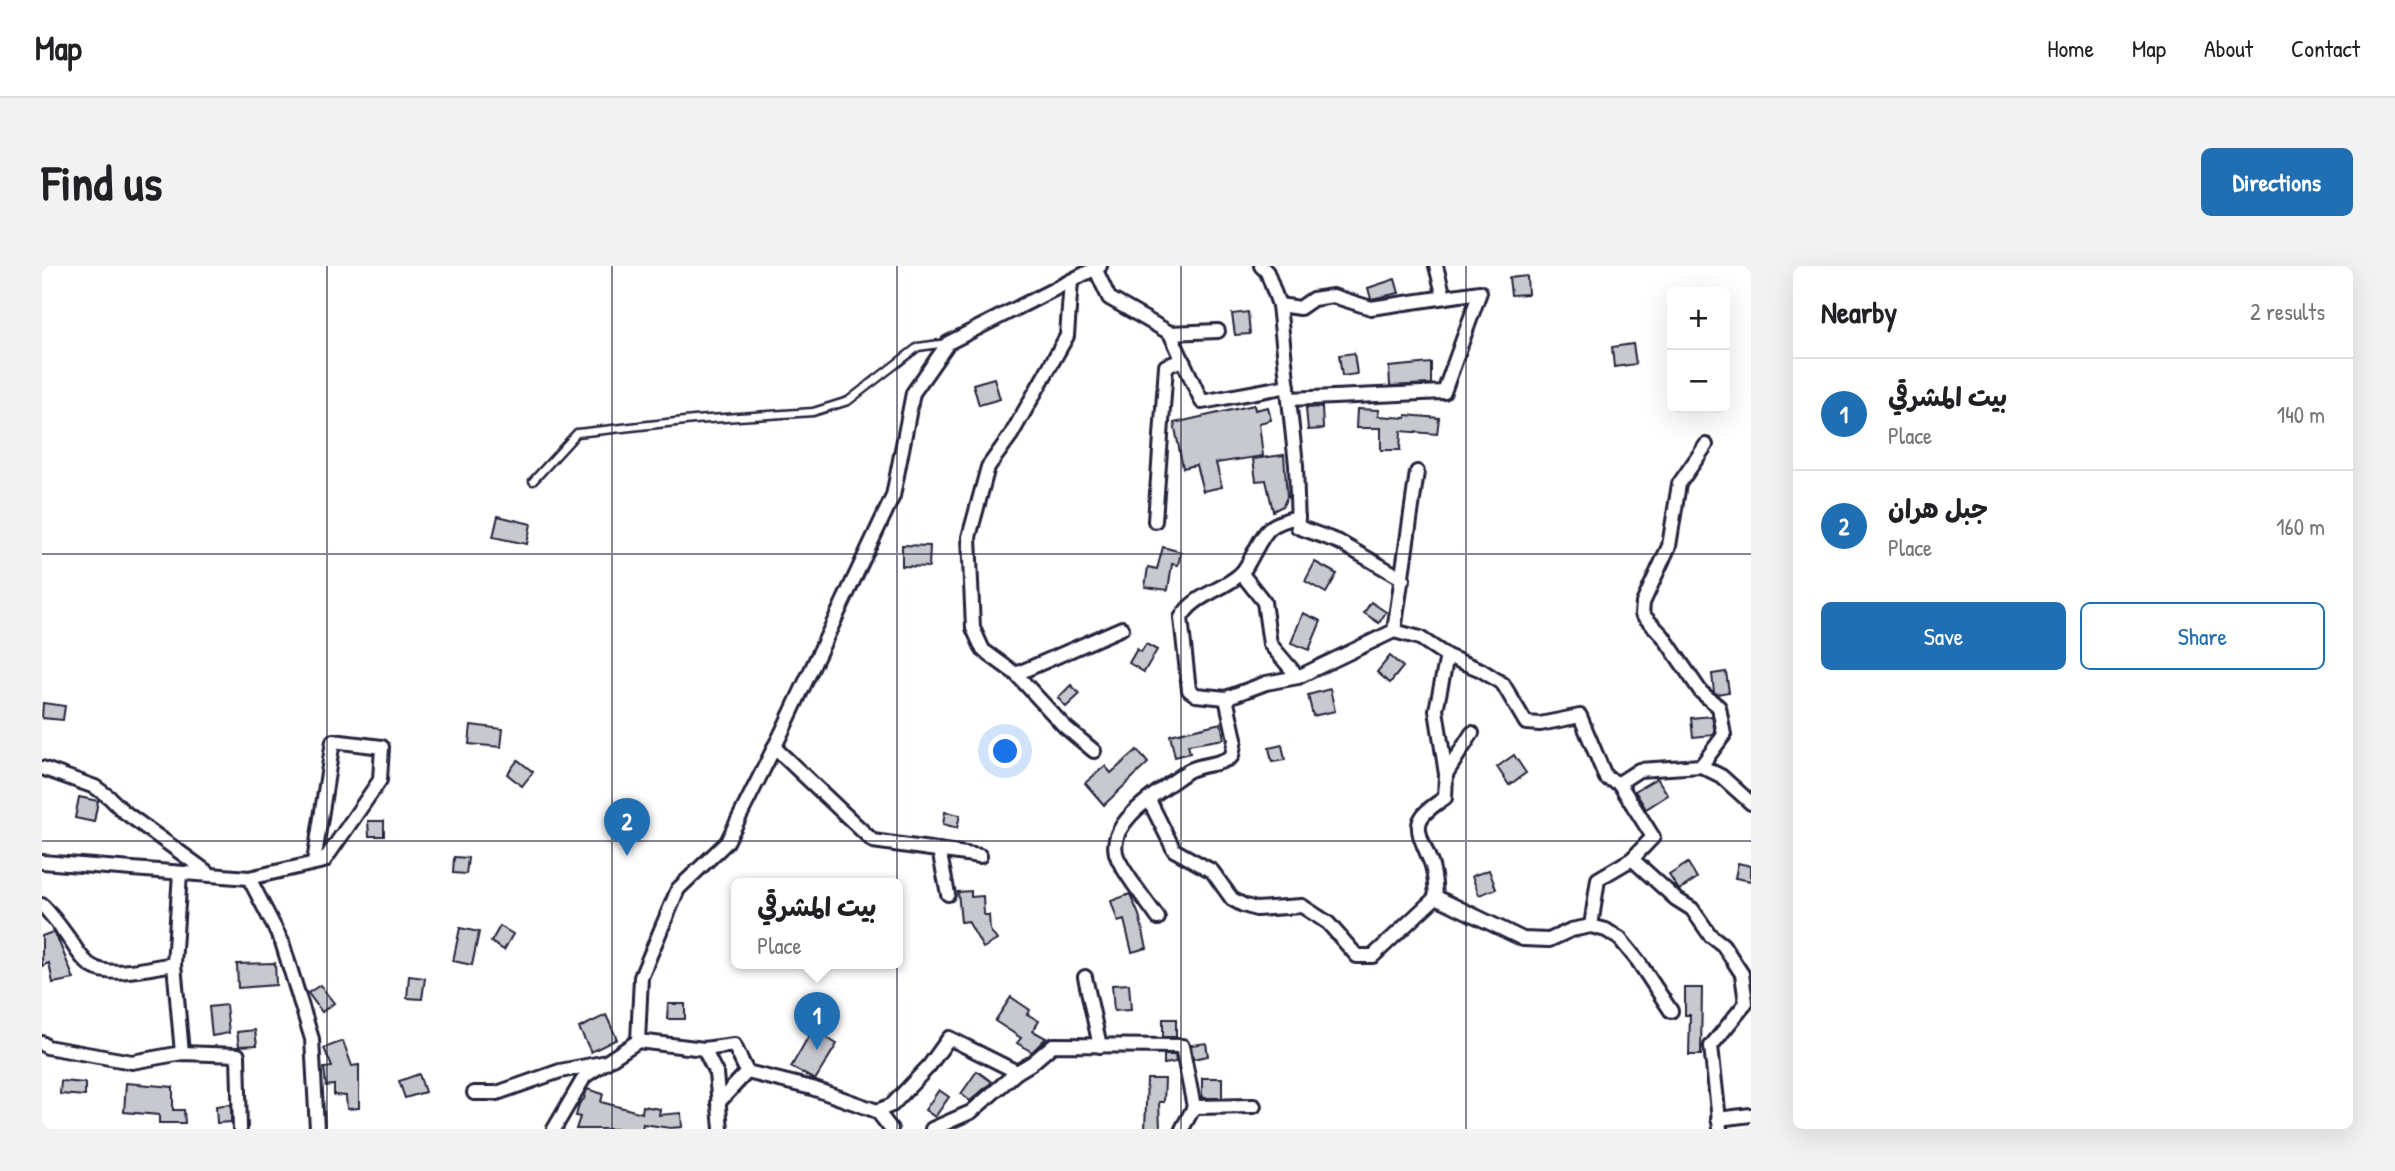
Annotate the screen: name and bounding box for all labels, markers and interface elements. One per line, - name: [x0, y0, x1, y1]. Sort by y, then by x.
- text: Map: [35, 26, 82, 70]
- text: Home: [2047, 32, 2094, 64]
- text: Map: [2132, 32, 2166, 64]
- text: About: [2204, 32, 2253, 64]
- text: Contact: [2291, 32, 2360, 64]
- button: Directions: [2201, 148, 2353, 216]
- text: Find us: [42, 149, 162, 215]
- map controls: [1667, 287, 1730, 413]
- button: +: [1667, 287, 1730, 350]
- text: Nearby: [1821, 292, 1897, 332]
- text: 2 results: [2250, 296, 2325, 327]
- button: −: [1667, 350, 1730, 413]
- text: بيت المشرقي: [1888, 379, 2007, 414]
- text: 1: [1840, 399, 1848, 430]
- text: 140 m: [2277, 399, 2325, 430]
- text: Place: [1888, 420, 1932, 451]
- text: جبل هران: [1888, 491, 1988, 526]
- text: 2: [1839, 511, 1849, 542]
- text: 160 m: [2276, 511, 2325, 542]
- text: Place: [1888, 532, 1932, 563]
- button: Save: [1821, 602, 2066, 670]
- button: Share: [2080, 602, 2325, 670]
- your location: [988, 734, 1022, 768]
- pin: 2: [604, 798, 650, 856]
- popup: [731, 878, 903, 969]
- text: بيت المشرقي: [757, 889, 877, 924]
- text: Place: [757, 930, 802, 961]
- pin: 1: [794, 992, 840, 1050]

